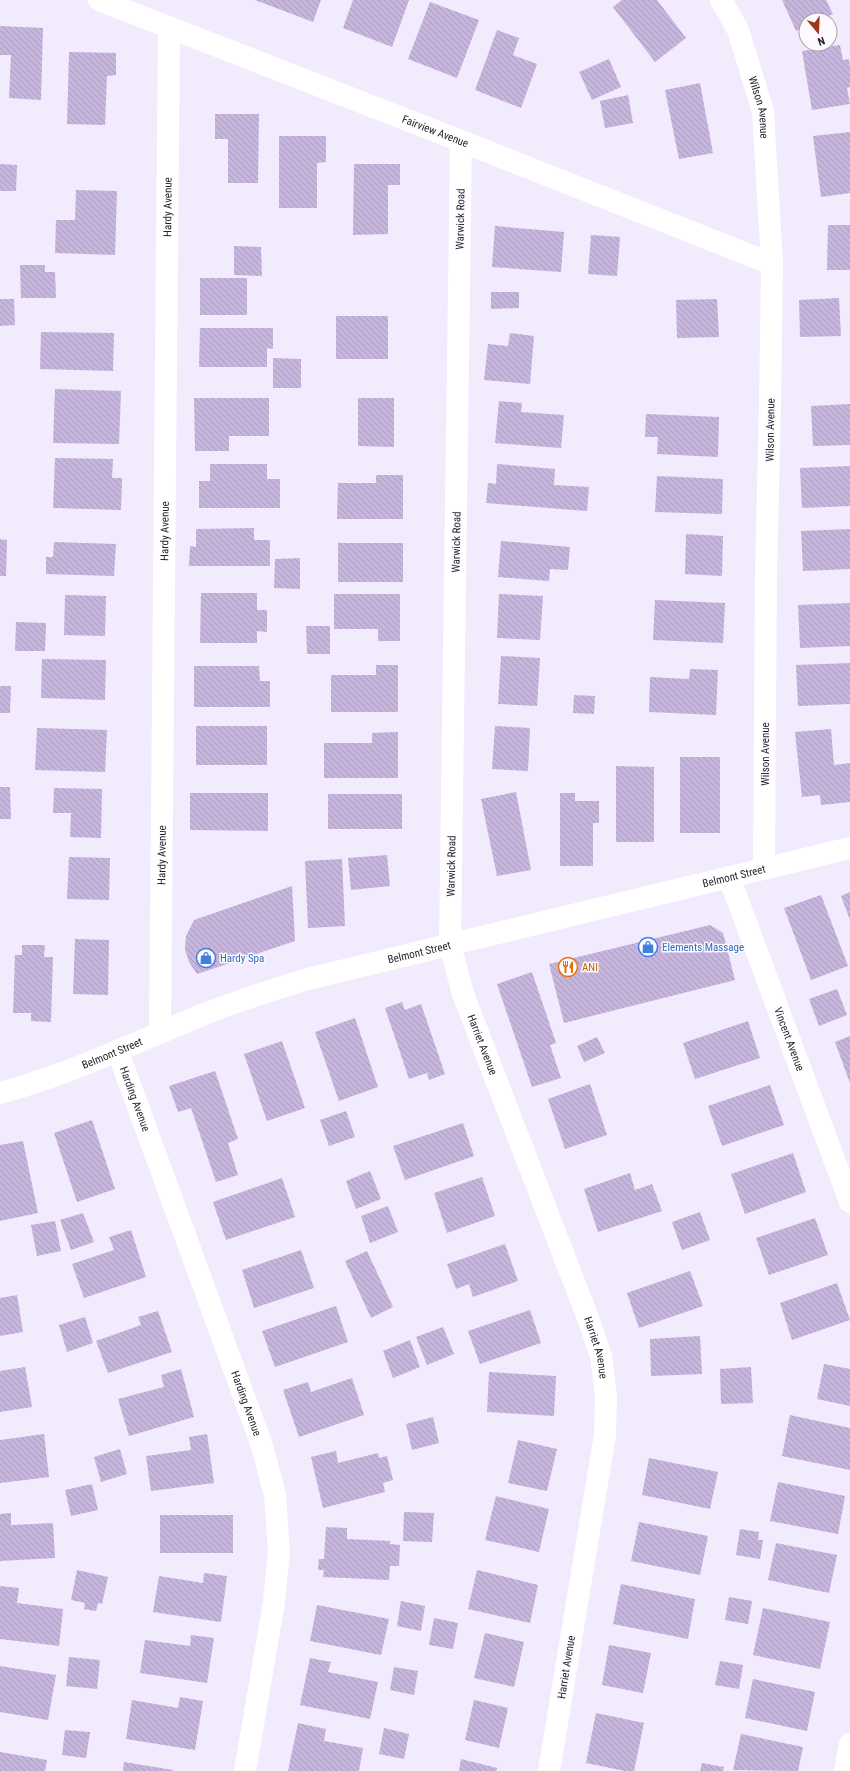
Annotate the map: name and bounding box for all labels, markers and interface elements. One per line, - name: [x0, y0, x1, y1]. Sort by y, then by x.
- north arrow: [798, 12, 838, 52]
- text: N: [816, 34, 826, 48]
- street label: Wilson Avenue: [746, 75, 771, 139]
- street label: Fairview Avenue: [400, 113, 470, 150]
- street label: Hardy Avenue: [161, 177, 175, 237]
- street label: Warwick Road: [453, 188, 468, 250]
- street label: Wilson Avenue: [763, 398, 778, 462]
- street label: Hardy Avenue: [158, 501, 172, 561]
- street label: Warwick Road: [449, 511, 464, 573]
- street label: Wilson Avenue: [759, 722, 772, 786]
- street label: Hardy Avenue: [155, 825, 169, 885]
- street label: Warwick Road: [444, 835, 459, 897]
- street label: Belmont Street: [701, 863, 767, 890]
- shop icon: Elements Massage: [637, 936, 659, 958]
- street label: Belmont Street: [386, 939, 452, 967]
- place label: Elements Massage: [662, 941, 744, 954]
- shop icon: Hardy Spa: [195, 947, 217, 969]
- place label: Hardy Spa: [220, 952, 264, 965]
- restaurant icon: ANI: [557, 956, 579, 978]
- place label: ANI: [582, 961, 598, 974]
- street label: Vincent Avenue: [771, 1006, 807, 1073]
- street label: Harriet Avenue: [464, 1013, 500, 1077]
- street label: Belmont Street: [80, 1035, 144, 1072]
- street label: Harding Avenue: [117, 1065, 153, 1133]
- street label: Harriet Avenue: [581, 1315, 610, 1380]
- street label: Harding Avenue: [228, 1369, 264, 1438]
- street label: Harriet Avenue: [555, 1634, 578, 1700]

